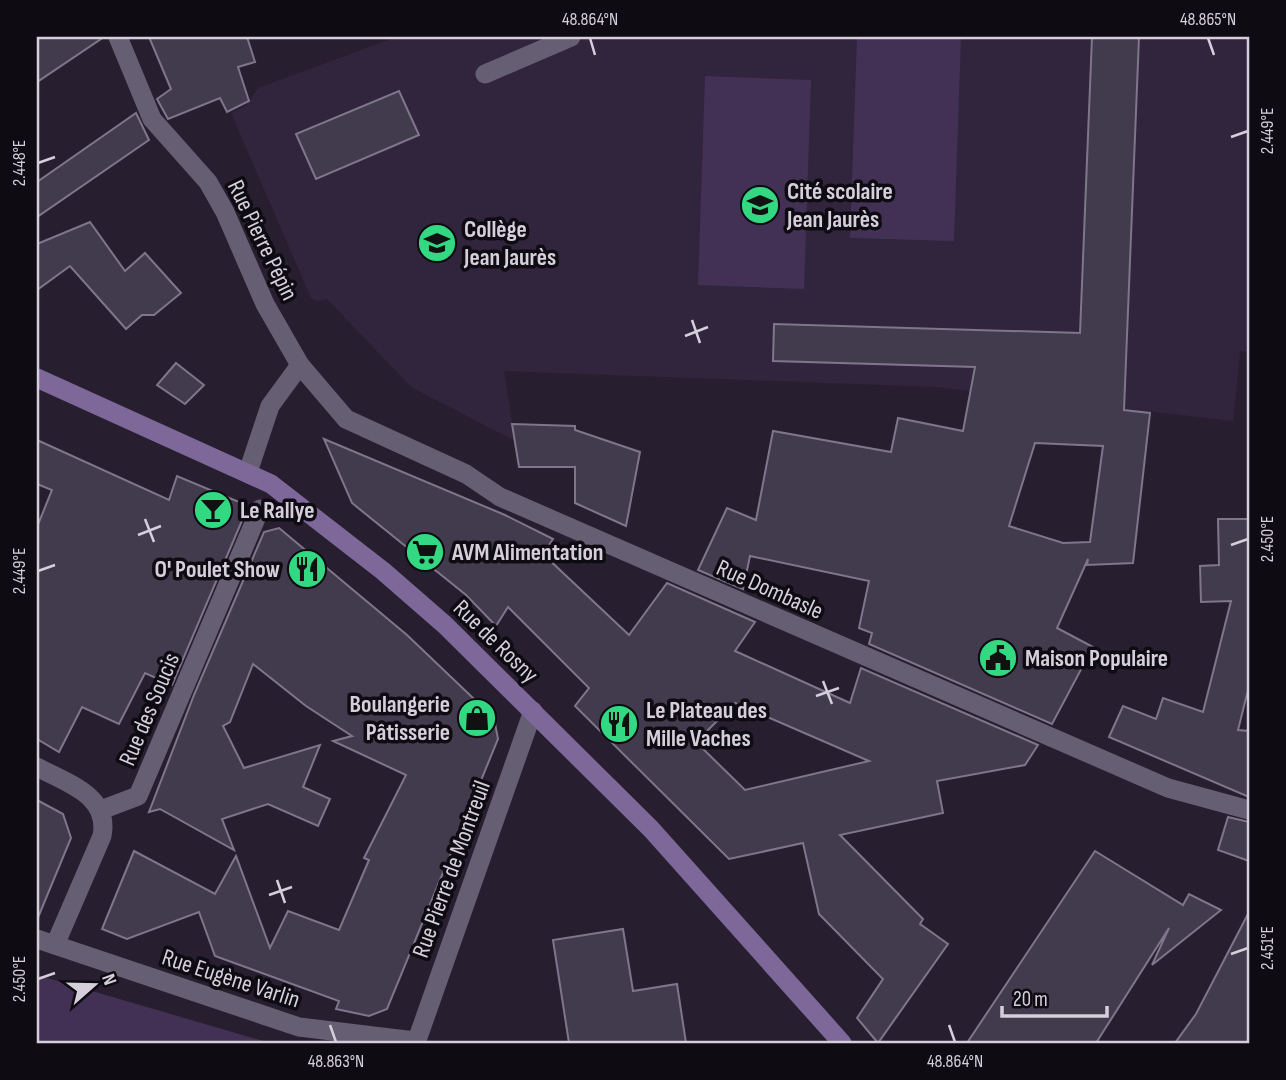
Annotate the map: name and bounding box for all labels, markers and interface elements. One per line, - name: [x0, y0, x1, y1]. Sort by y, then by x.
- text: 48.864°N: [562, 9, 618, 30]
- text: 48.865°N: [1180, 9, 1236, 30]
- text: 2.449°E: [1257, 108, 1278, 154]
- text: 2.448°E: [9, 140, 30, 186]
- street label: Rue Pierre Pépin: [221, 175, 304, 305]
- place label: Cité scolaire Jean Jaurès: [786, 177, 893, 234]
- school or university icon: Cité scolaire Jean Jaurès: [739, 184, 781, 226]
- place label: Collège Jean Jaurès: [463, 215, 556, 272]
- school or university icon: Collège Jean Jaurès: [416, 222, 458, 264]
- bar icon: Le Rallye: [192, 489, 234, 531]
- place label: Le Rallye: [240, 496, 314, 525]
- text: 2.450°E: [1257, 516, 1278, 562]
- supermarket icon: AVM Alimentation: [404, 531, 446, 573]
- place label: AVM Alimentation: [451, 538, 604, 567]
- text: 2.449°E: [9, 548, 30, 594]
- restaurant icon: O' Poulet Show: [286, 548, 328, 590]
- street label: Rue Dombasle: [712, 553, 828, 626]
- place label: O' Poulet Show: [155, 555, 281, 584]
- street label: Rue de Rosny: [447, 594, 544, 689]
- public building icon: Maison Populaire: [977, 637, 1019, 679]
- place label: Maison Populaire: [1025, 644, 1168, 673]
- street label: Rue des Soucis: [113, 648, 186, 770]
- place label: Boulangerie Pâtisserie: [350, 690, 450, 747]
- place label: Le Plateau des Mille Vaches: [646, 696, 767, 753]
- shop icon: Boulangerie Pâtisserie: [456, 697, 498, 739]
- restaurant icon: Le Plateau des Mille Vaches: [598, 703, 640, 745]
- street label: Rue Pierre de Montreuil: [406, 777, 497, 962]
- text: 2.451°E: [1257, 926, 1278, 970]
- street label: Rue Eugène Varlin: [158, 943, 303, 1014]
- north arrow: [60, 950, 130, 1020]
- text: 2.450°E: [9, 956, 30, 1002]
- text: N: [96, 971, 121, 988]
- scale bar: [1002, 975, 1108, 1019]
- text: 20 m: [1013, 987, 1048, 1012]
- text: 48.863°N: [308, 1051, 364, 1072]
- text: 48.864°N: [927, 1051, 983, 1072]

